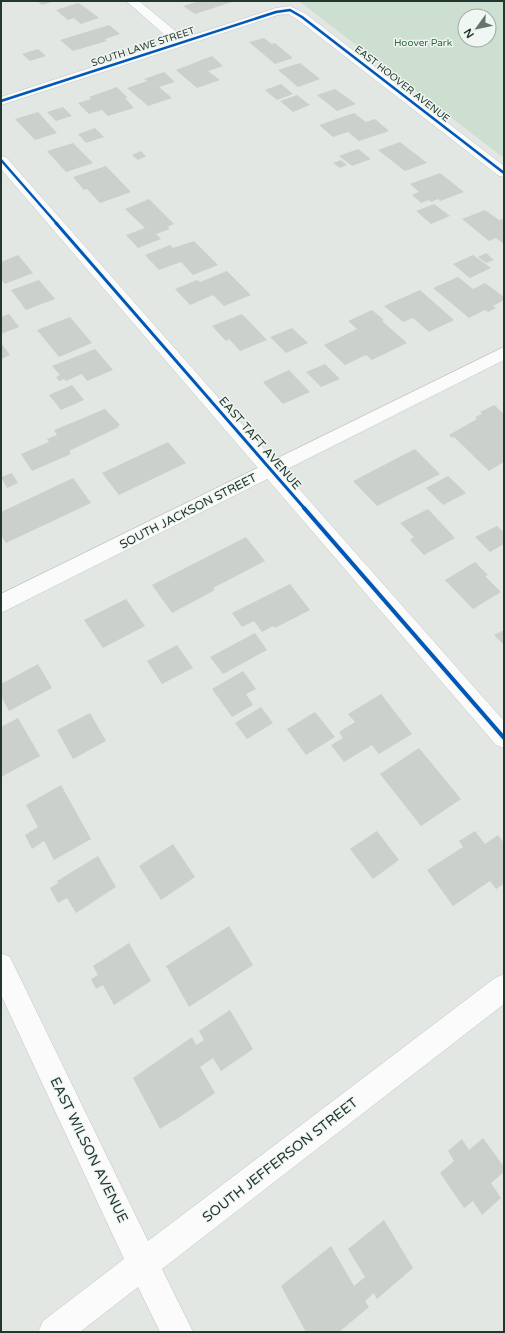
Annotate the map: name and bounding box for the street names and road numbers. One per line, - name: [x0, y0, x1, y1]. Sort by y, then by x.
- street label: SOUTH LAWE STREET: [90, 25, 196, 69]
- street label: EAST HOOVER AVENUE: [352, 43, 452, 125]
- street label: EAST TAFT AVENUE: [216, 394, 304, 492]
- street label: SOUTH JACKSON STREET: [117, 470, 259, 552]
- street label: EAST WILSON AVENUE: [46, 1074, 132, 1226]
- street label: SOUTH JEFFERSON STREET: [199, 1094, 361, 1226]

